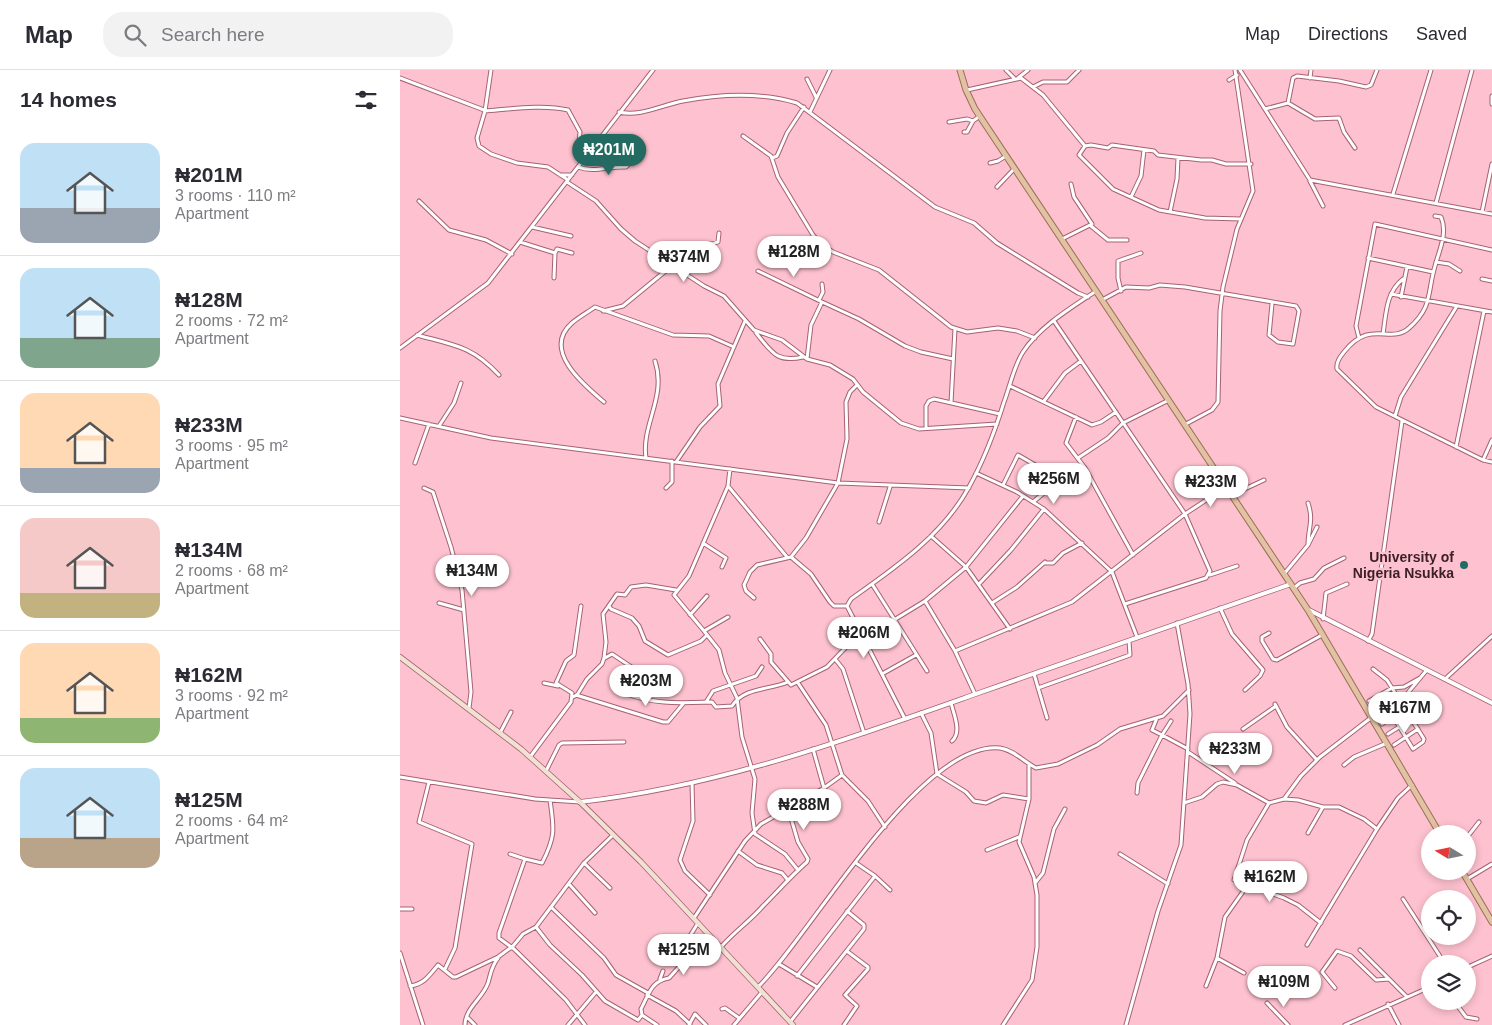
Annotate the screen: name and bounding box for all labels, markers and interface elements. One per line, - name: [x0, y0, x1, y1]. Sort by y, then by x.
- search box: [103, 12, 453, 57]
- text: Map: [25, 21, 73, 48]
- icon: search: [121, 21, 149, 49]
- text: Search here: [161, 24, 265, 45]
- text: Map: [1245, 24, 1280, 44]
- text: Directions: [1308, 24, 1388, 44]
- text: Saved: [1416, 24, 1467, 44]
- icon: filters: [352, 86, 380, 114]
- text: 14 homes: [20, 88, 117, 111]
- pin: ₦201M: [574, 134, 644, 176]
- text: ₦201M: [583, 141, 635, 158]
- icon: home: [60, 163, 120, 223]
- text: ₦201M: [175, 163, 243, 186]
- text: 3 rooms · 110 m²: [175, 187, 296, 204]
- text: Apartment: [175, 205, 249, 222]
- pin: ₦128M: [759, 236, 829, 278]
- pin: ₦374M: [649, 240, 719, 283]
- text: ₦128M: [768, 243, 820, 260]
- text: ₦374M: [658, 248, 710, 265]
- icon: home: [60, 288, 120, 348]
- text: ₦128M: [175, 288, 243, 311]
- text: 2 rooms · 72 m²: [175, 312, 288, 329]
- text: Apartment: [175, 330, 249, 347]
- icon: home: [60, 413, 120, 473]
- text: ₦233M: [175, 413, 243, 436]
- text: 3 rooms · 95 m²: [175, 437, 288, 454]
- text: Apartment: [175, 455, 249, 472]
- pin: ₦256M: [1019, 462, 1089, 505]
- pin: ₦233M: [1176, 466, 1246, 508]
- text: ₦256M: [1028, 470, 1080, 487]
- text: ₦233M: [1185, 473, 1237, 490]
- icon: home: [60, 538, 120, 598]
- text: ₦134M: [175, 538, 243, 561]
- place label: University of Nigeria Nsukka: [1353, 549, 1454, 581]
- pin: ₦134M: [437, 554, 507, 597]
- marker: University of Nigeria Nsukka: [1458, 559, 1470, 571]
- text: 2 rooms · 68 m²: [175, 562, 288, 579]
- text: ₦134M: [446, 562, 498, 579]
- text: Apartment: [175, 580, 249, 597]
- pin: ₦206M: [829, 616, 899, 659]
- text: ₦206M: [838, 624, 890, 641]
- icon: home: [60, 663, 120, 723]
- text: ₦162M: [175, 663, 243, 686]
- pin: ₦203M: [611, 664, 681, 707]
- text: ₦203M: [620, 672, 672, 689]
- text: 3 rooms · 92 m²: [175, 687, 288, 704]
- pin: ₦167M: [1370, 692, 1440, 734]
- text: ₦167M: [1379, 699, 1431, 716]
- text: Apartment: [175, 705, 249, 722]
- pin: ₦233M: [1200, 732, 1270, 775]
- text: ₦233M: [1209, 740, 1261, 757]
- icon: home: [60, 788, 120, 848]
- text: ₦125M: [175, 788, 243, 811]
- pin: ₦288M: [769, 788, 839, 831]
- text: ₦288M: [778, 796, 830, 813]
- text: 2 rooms · 64 m²: [175, 812, 288, 829]
- north arrow: [1421, 825, 1476, 880]
- map controls: [1421, 825, 1476, 1010]
- text: Apartment: [175, 830, 249, 847]
- pin: ₦162M: [1235, 860, 1305, 903]
- text: ₦162M: [1244, 868, 1296, 885]
- button: locate: [1421, 890, 1476, 945]
- pin: ₦125M: [649, 934, 719, 976]
- text: ₦125M: [658, 941, 710, 958]
- button: layers: [1421, 955, 1476, 1010]
- pin: ₦109M: [1249, 966, 1319, 1008]
- text: ₦109M: [1258, 973, 1310, 990]

